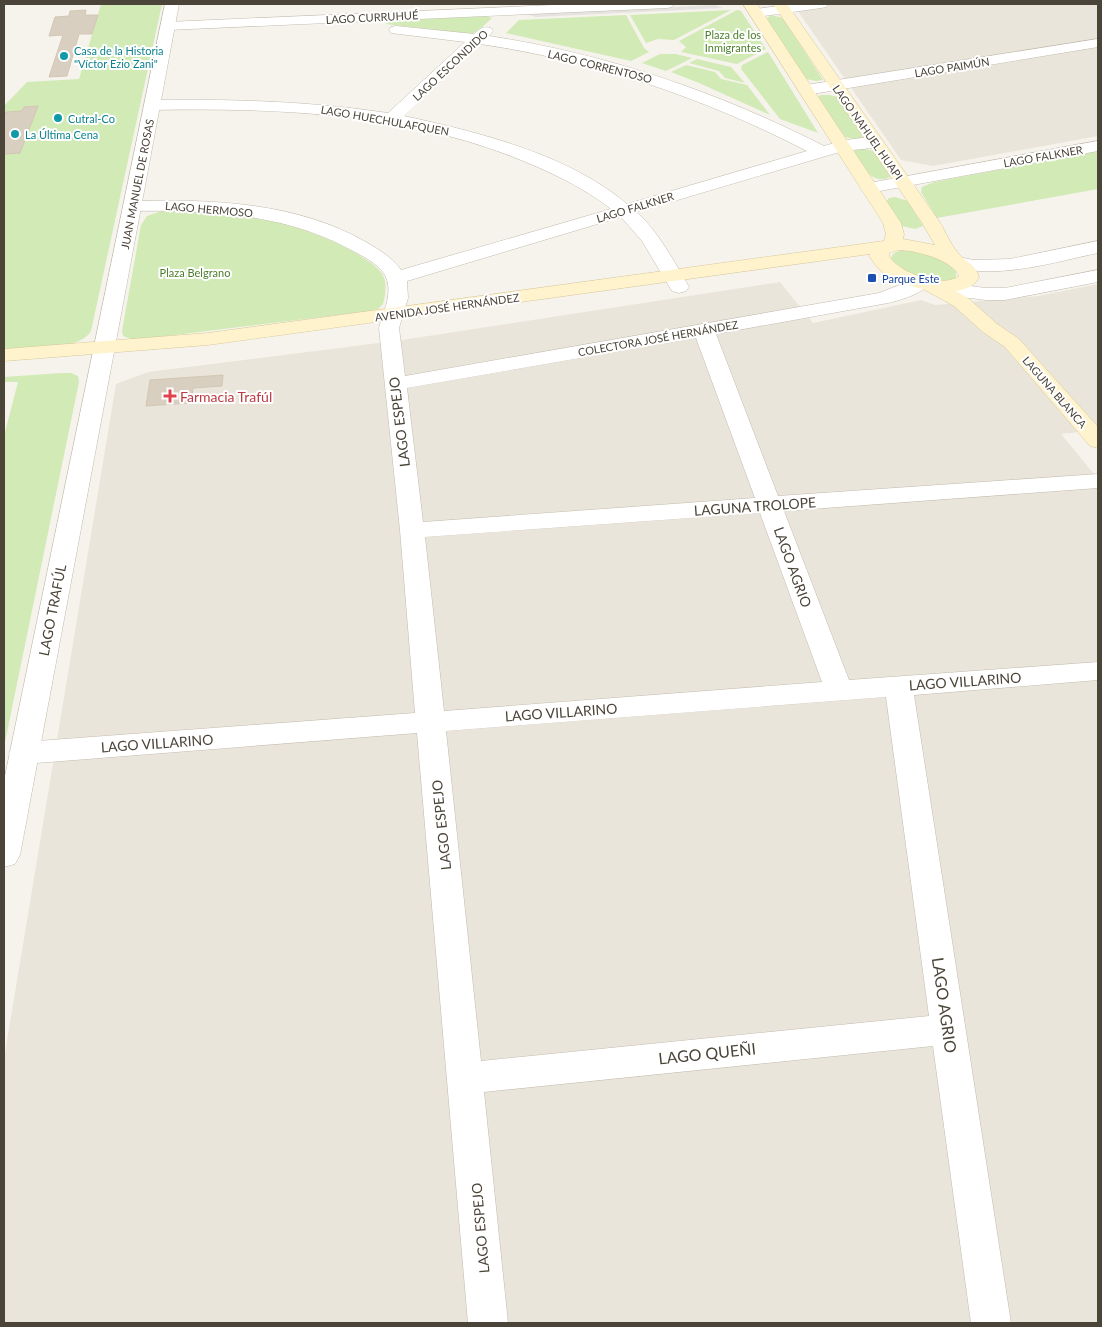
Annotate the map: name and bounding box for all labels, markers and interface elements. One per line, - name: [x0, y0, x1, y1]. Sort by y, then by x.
- street label: LAGO CURRUHUÉ: [325, 8, 419, 26]
- street label: LAGO ESCONDIDO: [410, 27, 490, 103]
- park label: Plaza de los Inmigrantes: [705, 28, 761, 54]
- place label: Casa de la Historia "Víctor Ezio Zani": [74, 44, 164, 70]
- street label: LAGO CORRENTOSO: [547, 47, 654, 85]
- marker: Casa de la Historia "Víctor Ezio Zani": [58, 50, 70, 62]
- street label: LAGO PAIMÚN: [914, 55, 990, 79]
- street label: LAGO NAHUEL HUAPI: [830, 82, 906, 182]
- street label: LAGO HUECHULAFQUEN: [320, 102, 450, 138]
- marker: Cutral-Co: [52, 112, 64, 124]
- place label: Cutral-Co: [68, 112, 115, 125]
- street label: JUAN MANUEL DE ROSAS: [118, 118, 156, 250]
- marker: La Última Cena: [9, 128, 21, 140]
- place label: La Última Cena: [25, 128, 98, 141]
- street label: LAGO FALKNER: [1002, 143, 1084, 169]
- street label: LAGO FALKNER: [595, 189, 675, 225]
- street label: LAGO HERMOSO: [165, 199, 254, 219]
- park label: Plaza Belgrano: [160, 266, 230, 279]
- marker: Parque Este: [866, 272, 878, 284]
- place label: Parque Este: [882, 272, 940, 285]
- street label: AVENIDA JOSÉ HERNÁNDEZ: [374, 290, 520, 324]
- street label: COLECTORA JOSÉ HERNÁNDEZ: [577, 317, 739, 359]
- street label: LAGUNA BLANCA: [1020, 354, 1090, 431]
- street label: LAGO ESPEJO: [385, 376, 413, 468]
- place label: Farmacia Trafúl: [180, 388, 272, 405]
- marker: Farmacia Trafúl: [164, 390, 176, 402]
- street label: LAGUNA TROLOPE: [693, 493, 817, 519]
- street label: LAGO AGRIO: [771, 524, 815, 610]
- street label: LAGO TRAFÚL: [35, 563, 69, 657]
- street label: LAGO VILLARINO: [908, 669, 1022, 693]
- street label: LAGO VILLARINO: [504, 700, 618, 724]
- street label: LAGO VILLARINO: [100, 731, 214, 755]
- street label: LAGO ESPEJO: [428, 779, 454, 871]
- street label: LAGO AGRIO: [929, 956, 961, 1054]
- street label: LAGO QUEÑI: [657, 1038, 757, 1068]
- street label: LAGO ESPEJO: [468, 1182, 492, 1274]

